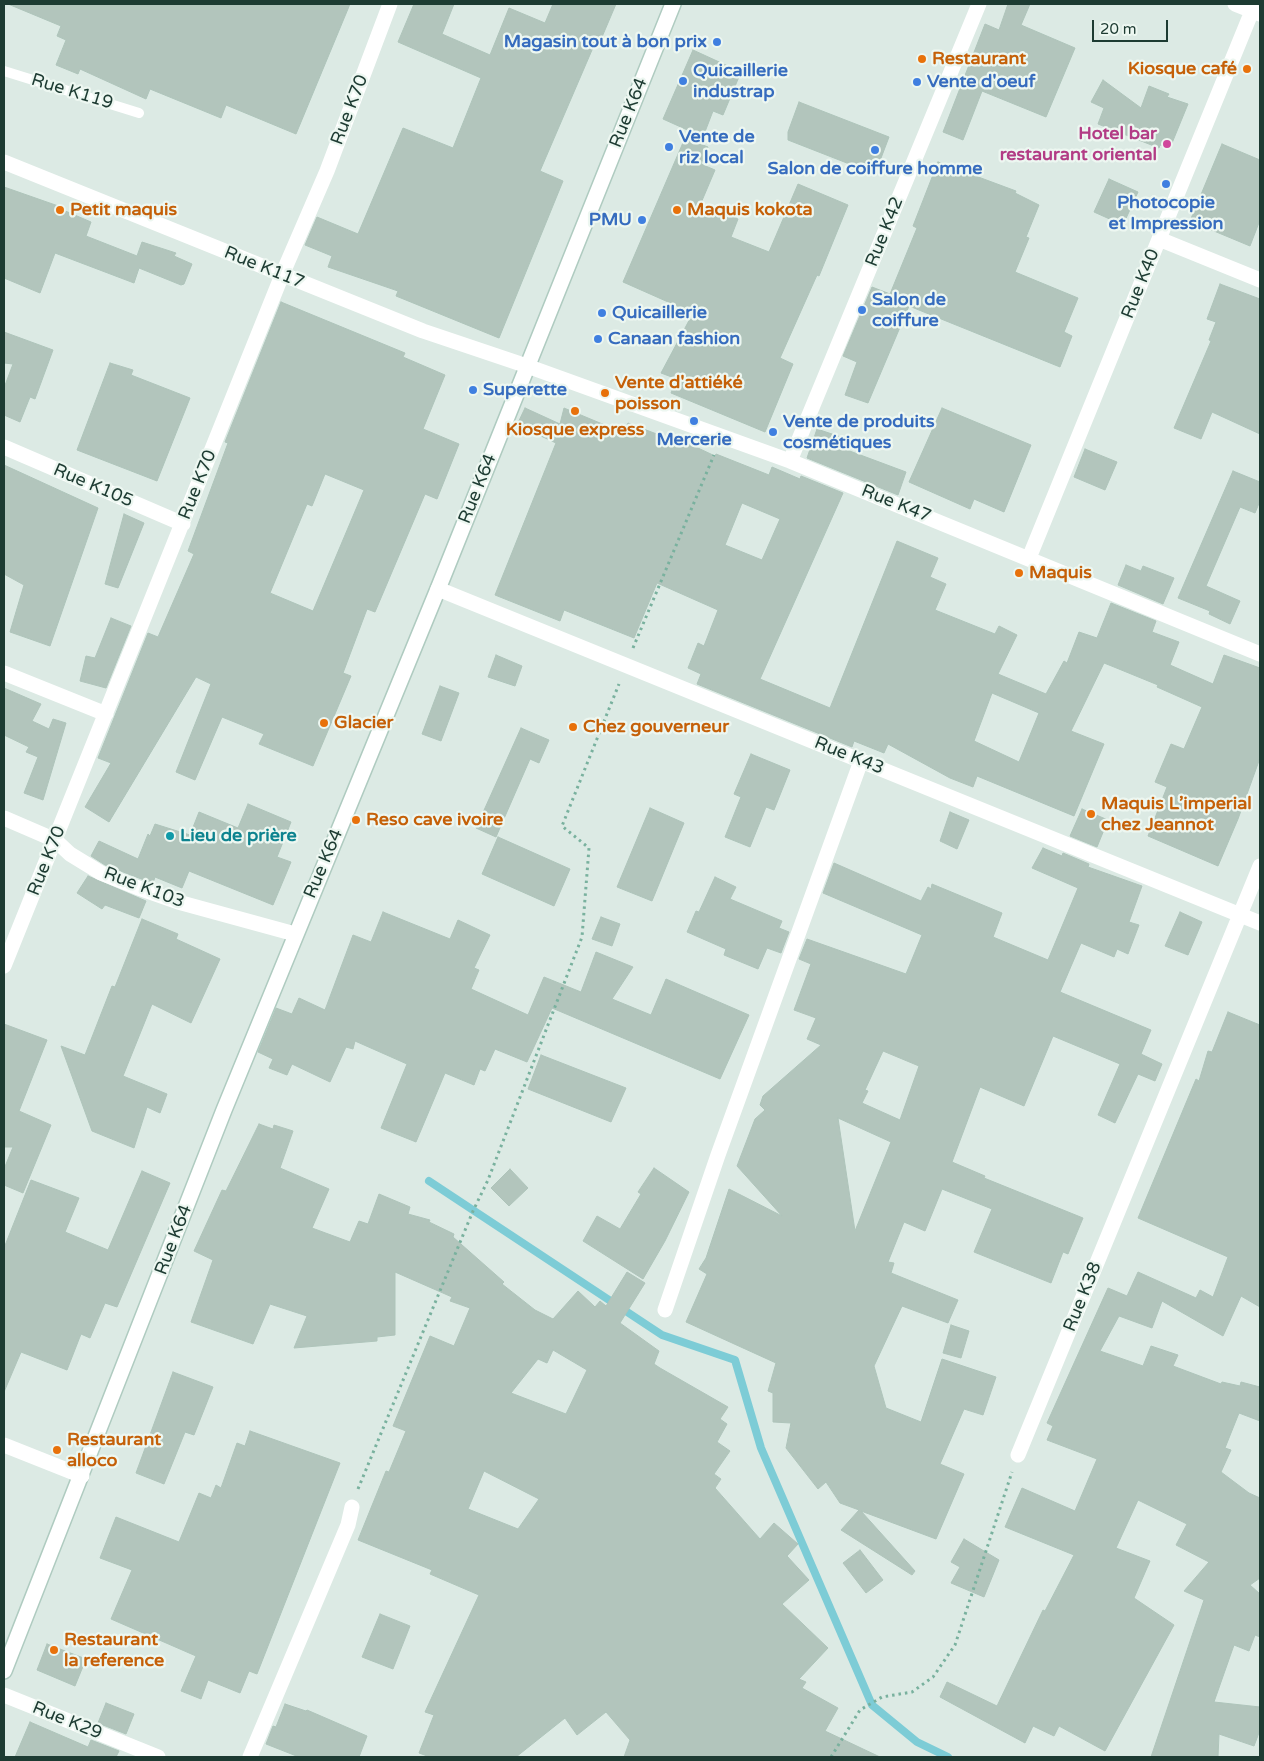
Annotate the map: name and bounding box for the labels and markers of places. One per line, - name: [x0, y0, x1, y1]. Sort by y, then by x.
- place label: Magasin tout à bon prix: [504, 31, 707, 53]
- marker: Magasin tout à bon prix: [711, 36, 723, 48]
- place label: Restaurant: [932, 48, 1026, 70]
- marker: Restaurant: [916, 53, 928, 65]
- place label: Kiosque café: [1128, 58, 1237, 80]
- place label: Quicaillerie industrap: [693, 60, 788, 102]
- marker: Kiosque café: [1241, 63, 1253, 75]
- place label: Vente d'oeuf: [927, 71, 1035, 93]
- marker: Quicaillerie industrap: [677, 75, 689, 87]
- marker: Vente d'oeuf: [911, 76, 923, 88]
- place label: Hotel bar restaurant oriental: [1000, 123, 1157, 166]
- place label: Vente de riz local: [679, 126, 755, 168]
- marker: Hotel bar restaurant oriental: [1161, 138, 1173, 150]
- marker: Vente de riz local: [663, 141, 675, 153]
- marker: Salon de coiffure homme: [869, 144, 881, 156]
- place label: Salon de coiffure homme: [768, 158, 982, 180]
- marker: Photocopie et Impression: [1160, 178, 1172, 190]
- place label: Photocopie et Impression: [1108, 192, 1224, 234]
- place label: Petit maquis: [70, 199, 177, 221]
- place label: Maquis kokota: [687, 199, 813, 221]
- marker: Petit maquis: [54, 204, 66, 216]
- marker: Maquis kokota: [671, 204, 683, 216]
- place label: PMU: [589, 209, 632, 231]
- marker: PMU: [636, 214, 648, 226]
- place label: Salon de coiffure: [872, 289, 946, 332]
- place label: Quicaillerie: [612, 302, 707, 324]
- marker: Salon de coiffure: [856, 304, 868, 316]
- marker: Quicaillerie: [596, 307, 608, 319]
- place label: Canaan fashion: [608, 328, 740, 350]
- marker: Canaan fashion: [592, 333, 604, 345]
- place label: Vente d'attiéké poisson: [615, 372, 743, 414]
- place label: Superette: [483, 379, 567, 401]
- marker: Superette: [467, 384, 479, 396]
- marker: Vente d'attiéké poisson: [599, 387, 611, 399]
- marker: Kiosque express: [569, 405, 581, 417]
- place label: Vente de produits cosmétiques: [783, 411, 935, 454]
- marker: Mercerie: [688, 415, 700, 427]
- place label: Kiosque express: [506, 419, 644, 441]
- marker: Vente de produits cosmétiques: [767, 426, 779, 438]
- place label: Mercerie: [656, 429, 732, 451]
- place label: Maquis: [1029, 562, 1092, 584]
- marker: Maquis: [1013, 567, 1025, 579]
- place label: Glacier: [334, 712, 393, 734]
- place label: Chez gouverneur: [583, 716, 729, 738]
- marker: Glacier: [318, 717, 330, 729]
- marker: Chez gouverneur: [567, 721, 579, 733]
- place label: Maquis L’imperial chez Jeannot: [1101, 793, 1252, 836]
- marker: Maquis L’imperial chez Jeannot: [1085, 808, 1097, 820]
- place label: Reso cave ivoire: [366, 809, 503, 831]
- marker: Reso cave ivoire: [350, 814, 362, 826]
- place label: Lieu de prière: [180, 825, 297, 847]
- marker: Lieu de prière: [164, 830, 176, 842]
- place label: Restaurant alloco: [67, 1429, 161, 1472]
- marker: Restaurant alloco: [51, 1444, 63, 1456]
- place label: Restaurant la reference: [64, 1629, 164, 1672]
- marker: Restaurant la reference: [48, 1644, 60, 1656]

